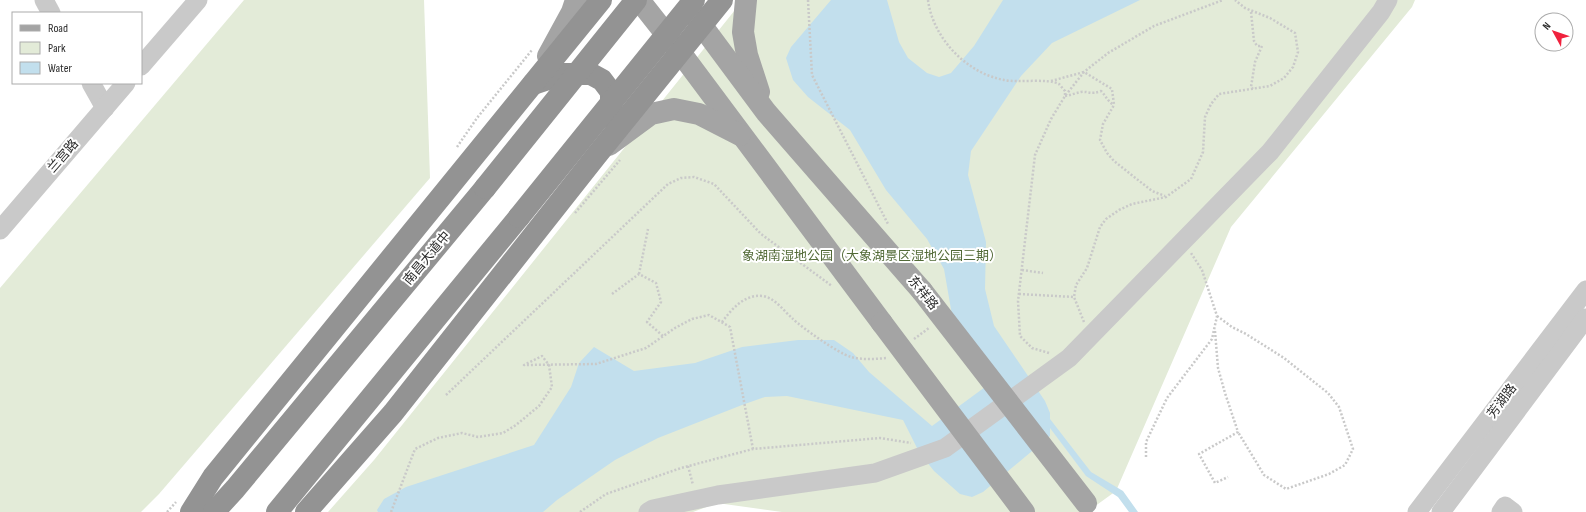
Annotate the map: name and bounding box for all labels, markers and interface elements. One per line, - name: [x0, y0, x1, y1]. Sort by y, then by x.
- legend: [12, 12, 142, 84]
- north arrow: [1534, 12, 1574, 52]
- text: N: [1540, 19, 1554, 32]
- text: Road: [48, 21, 68, 36]
- text: Park: [48, 41, 66, 56]
- text: Water: [48, 61, 72, 76]
- street label: 兰宫路: [44, 136, 82, 176]
- street label: 南昌大道中: [400, 228, 454, 288]
- park label: 象湖南湿地公园（大象湖景区湿地公园三期）: [742, 248, 1002, 264]
- street label: 东祥路: [905, 273, 941, 313]
- street label: 芳湖路: [1484, 381, 1520, 421]

